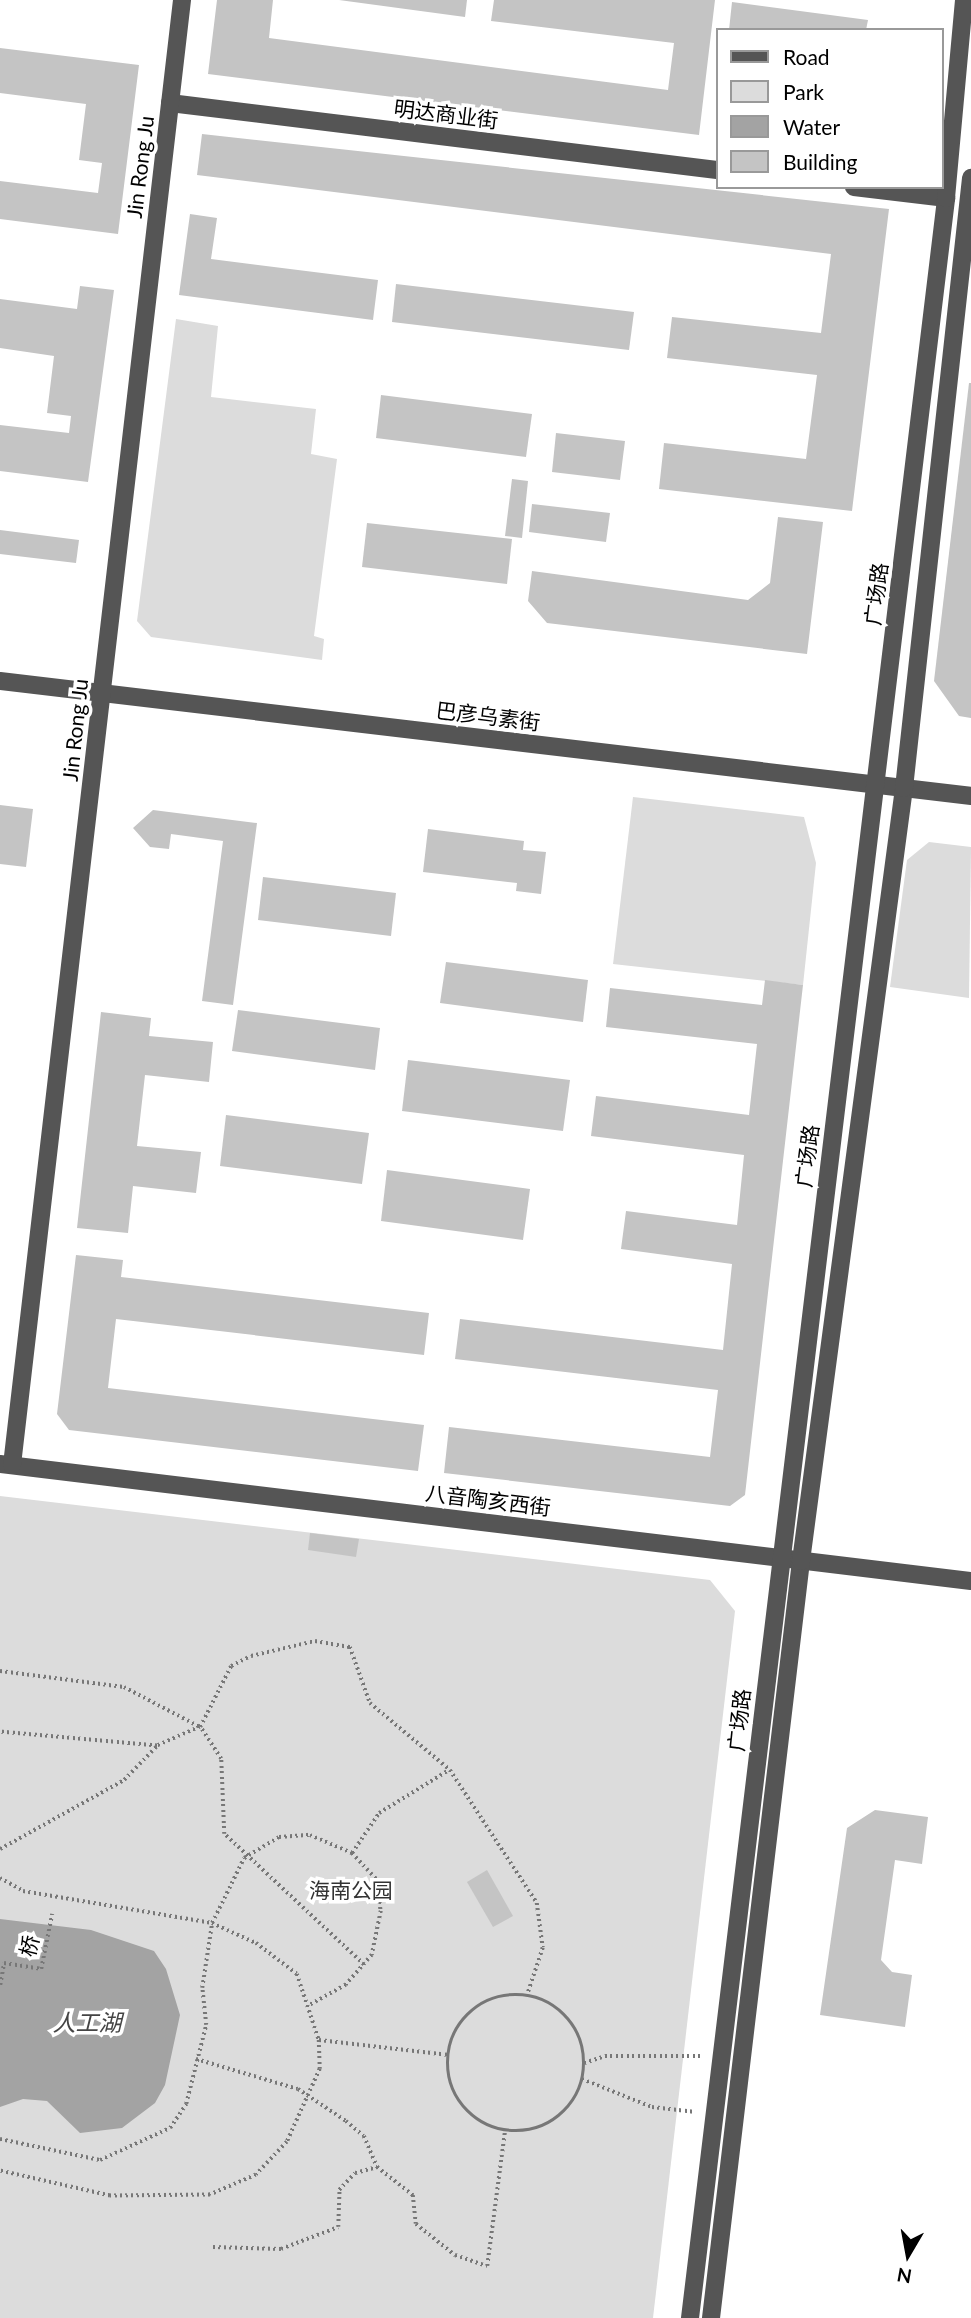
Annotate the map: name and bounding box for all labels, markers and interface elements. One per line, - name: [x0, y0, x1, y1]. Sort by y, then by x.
- legend: [716, 28, 943, 189]
- text: Road: [783, 44, 830, 69]
- text: Park: [783, 79, 824, 104]
- street label: 明达商业街: [392, 95, 500, 133]
- street label: Jin Rong Ju: [121, 114, 159, 220]
- text: Water: [783, 114, 840, 139]
- text: Building: [783, 149, 858, 174]
- street label: 广场路: [860, 561, 892, 627]
- street label: Jin Rong Ju: [57, 677, 93, 783]
- street label: 巴彦乌素街: [434, 697, 542, 735]
- street label: 广场路: [791, 1123, 823, 1189]
- street label: 八音陶亥西街: [424, 1480, 552, 1520]
- street label: 广场路: [723, 1687, 755, 1753]
- park label: 海南公园: [309, 1877, 393, 1903]
- street label: 桥: [14, 1933, 44, 1959]
- water label: 人工湖: [53, 2008, 121, 2036]
- north arrow: [873, 2220, 943, 2290]
- text: N: [895, 2264, 913, 2289]

